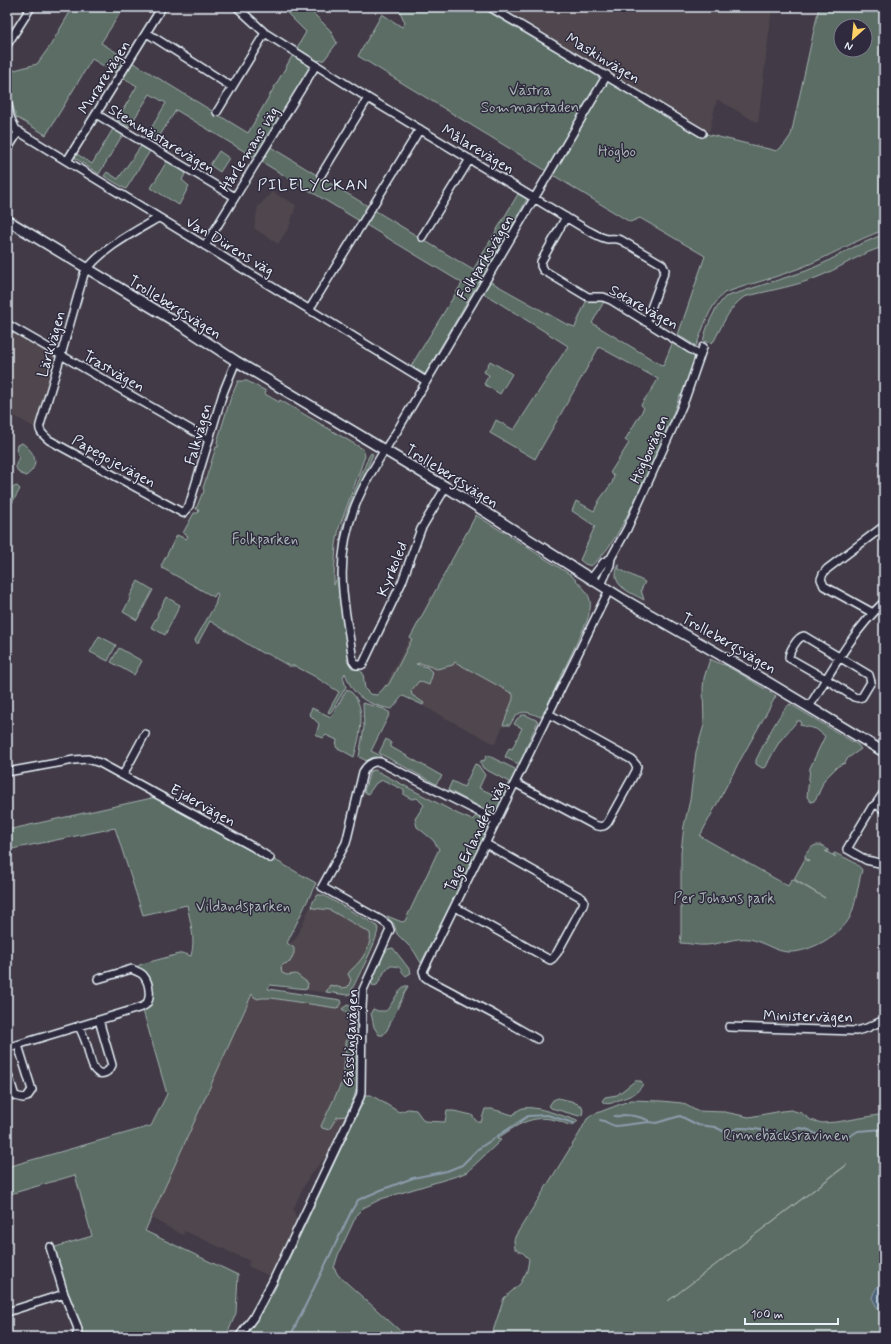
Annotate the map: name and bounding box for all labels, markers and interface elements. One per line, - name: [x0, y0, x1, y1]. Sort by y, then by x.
- north arrow: [833, 18, 873, 58]
- street label: Maskinvägen: [562, 29, 643, 89]
- street label: Murarevägen: [74, 37, 135, 118]
- text: N: [842, 38, 855, 54]
- park label: Västra Sommarstaden: [481, 81, 579, 118]
- street label: Stenmästarevägen: [104, 100, 219, 180]
- street label: Hårlemans väg: [216, 103, 284, 196]
- street label: Målarevägen: [437, 120, 518, 179]
- park label: Högbo: [598, 142, 636, 162]
- district label: PILELYCKAN: [258, 175, 368, 196]
- street label: Folkparksvägen: [453, 211, 519, 304]
- street label: Van Dürens väg: [181, 212, 278, 281]
- street label: Trollebergsvägen: [124, 271, 225, 345]
- street label: Sotarevägen: [605, 281, 682, 335]
- street label: Lärkvägen: [33, 309, 71, 380]
- street label: Trastvägen: [79, 346, 148, 398]
- street label: Falkvägen: [181, 401, 217, 467]
- street label: Högbovägen: [626, 412, 674, 487]
- street label: Papegojevägen: [68, 431, 159, 494]
- street label: Trollebergsvägen: [401, 440, 502, 514]
- park label: Folkparken: [232, 530, 298, 550]
- street label: Kyrkoled: [373, 539, 413, 600]
- street label: Trollebergsvägen: [677, 609, 779, 680]
- street label: Tage Erlanders väg: [440, 778, 512, 896]
- street label: Ejdervägen: [166, 780, 239, 832]
- park label: Per Johans park: [673, 889, 775, 909]
- park label: Vildandsparken: [196, 897, 290, 917]
- street label: Gässlingavägen: [338, 988, 365, 1088]
- street label: Ministervägen: [763, 1006, 853, 1028]
- park label: Rinnebäcksravinen: [723, 1126, 849, 1146]
- scale bar: [745, 1300, 838, 1326]
- text: 100 m: [751, 1307, 783, 1323]

